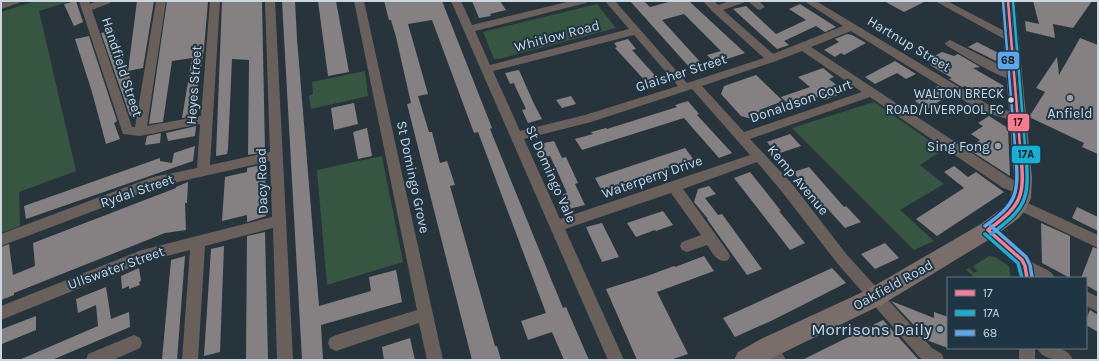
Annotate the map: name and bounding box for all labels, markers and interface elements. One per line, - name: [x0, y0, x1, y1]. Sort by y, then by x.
- street label: Hartnup Street: [864, 12, 954, 76]
- street label: Handfield Street: [98, 15, 146, 119]
- street label: Whitlow Road: [512, 16, 602, 56]
- street label: Heyes Street: [183, 45, 205, 125]
- street label: Glaisher Street: [633, 50, 729, 96]
- line badge: 68: [997, 51, 1020, 70]
- text: 68: [1001, 54, 1015, 67]
- street label: Donaldson Court: [748, 76, 854, 126]
- place label: WALTON BRECK ROAD/LIVERPOOL FC: [886, 86, 1004, 117]
- marker: Anfield: [1065, 93, 1075, 103]
- marker: WALTON BRECK ROAD/LIVERPOOL FC: [1006, 95, 1016, 105]
- place label: Anfield: [1048, 105, 1092, 122]
- line badge: 17: [1007, 113, 1030, 132]
- text: 17: [1013, 116, 1023, 129]
- street label: St Domingo Grove: [393, 119, 433, 235]
- street label: St Domingo Vale: [522, 123, 580, 225]
- place label: Sing Fong: [927, 138, 990, 155]
- street label: Kemp Avenue: [764, 141, 832, 219]
- marker: Sing Fong: [993, 141, 1003, 151]
- line badge: 17A: [1011, 145, 1041, 164]
- street label: Dacy Road: [252, 148, 272, 214]
- text: 17A: [1018, 148, 1034, 161]
- street label: Waterperry Drive: [599, 152, 705, 202]
- street label: Rydal Street: [98, 170, 176, 212]
- street label: Ullswater Street: [65, 243, 167, 293]
- street label: Oakfield Road: [850, 256, 936, 314]
- legend: [947, 277, 1087, 349]
- text: 17: [983, 286, 993, 300]
- text: 17A: [983, 306, 1000, 320]
- place label: Morrisons Daily: [811, 319, 932, 339]
- marker: Morrisons Daily: [935, 324, 945, 334]
- text: 68: [983, 326, 997, 340]

